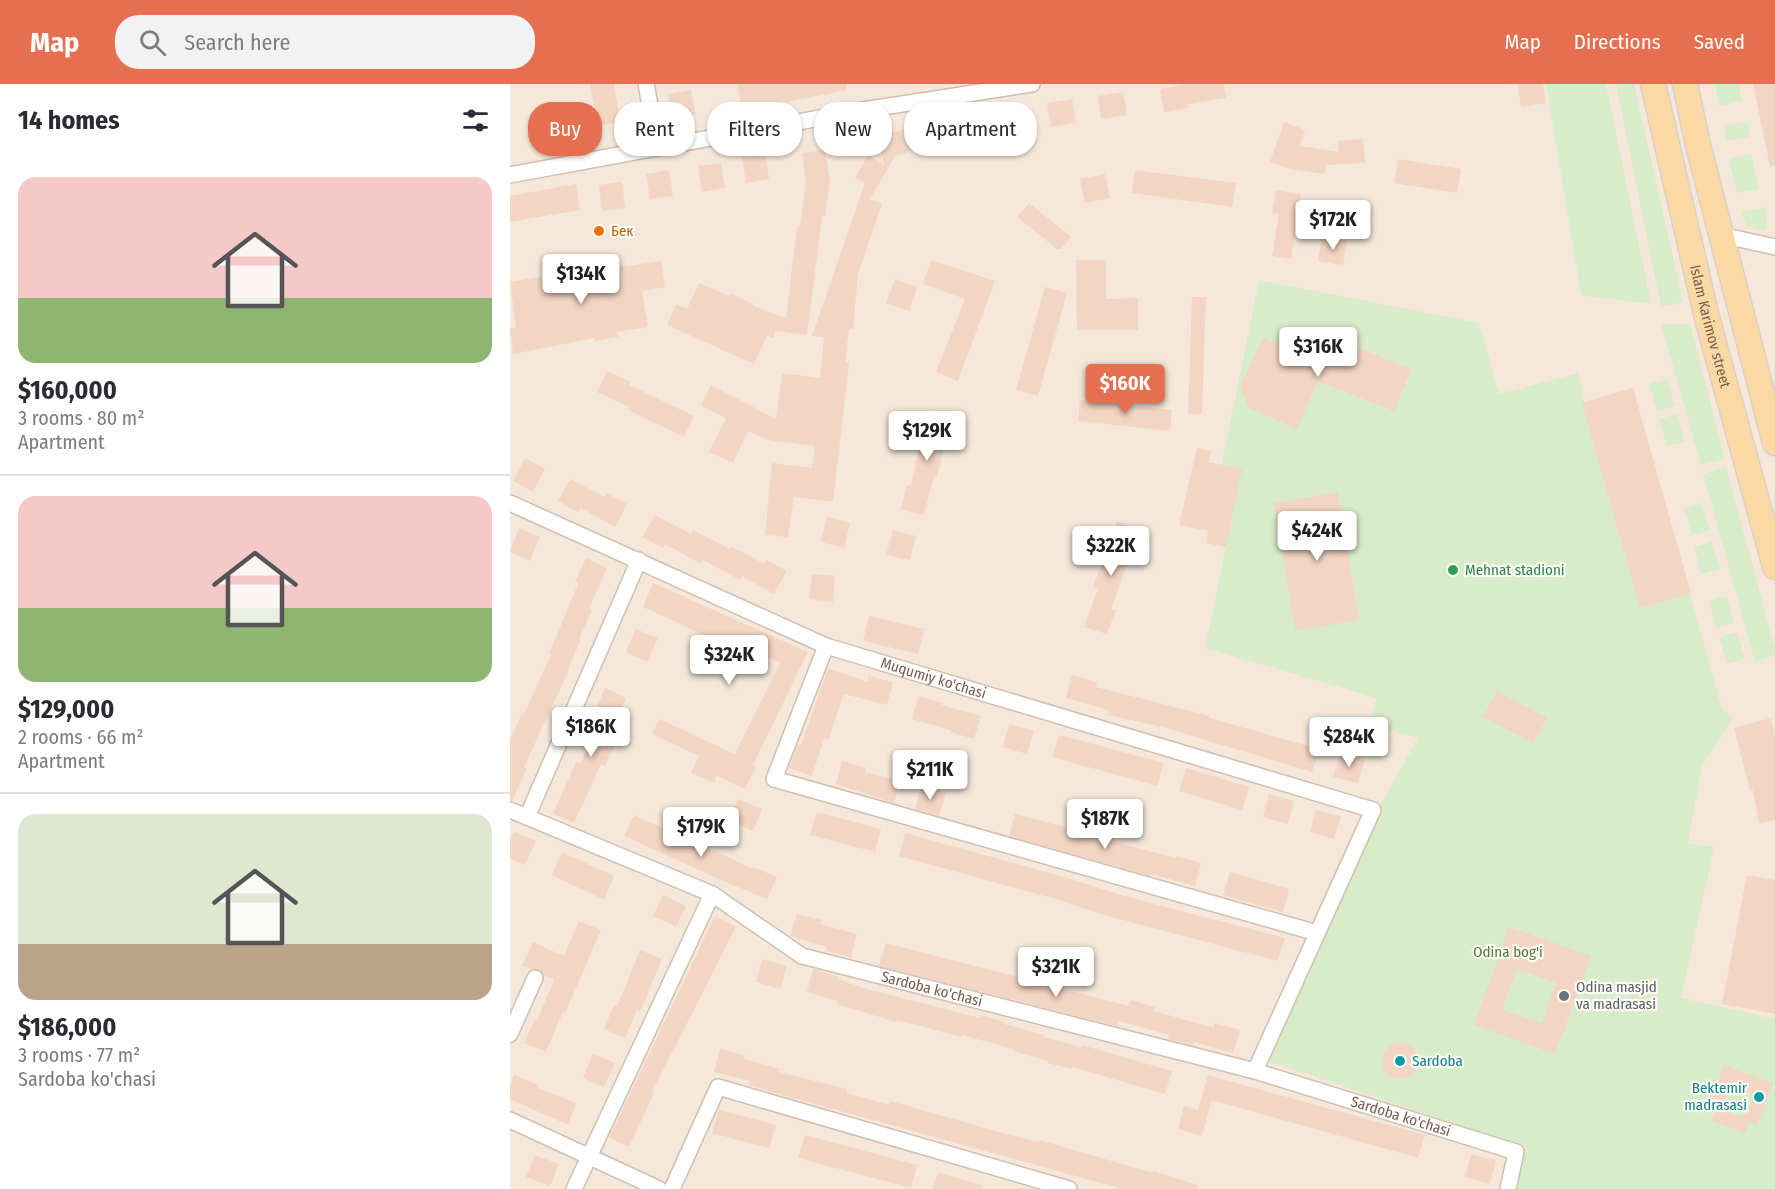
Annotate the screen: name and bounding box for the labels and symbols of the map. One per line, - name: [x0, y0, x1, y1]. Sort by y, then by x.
- pin: $172K: [1291, 200, 1375, 251]
- place label: Бек: [611, 222, 633, 240]
- marker: Бек: [592, 224, 606, 238]
- pin: $134K: [539, 254, 623, 305]
- street label: Islam Karimov street: [1686, 263, 1735, 390]
- pin: $316K: [1276, 327, 1360, 378]
- pin: $160K: [1083, 364, 1167, 415]
- pin: $129K: [885, 411, 969, 462]
- pin: $424K: [1275, 511, 1359, 562]
- pin: $322K: [1069, 526, 1153, 577]
- place label: Mehnat stadioni: [1465, 561, 1565, 579]
- marker: Mehnat stadioni: [1446, 563, 1460, 577]
- pin: $324K: [687, 635, 771, 686]
- street label: Muqumiy ko'chasi: [879, 654, 988, 703]
- pin: $186K: [549, 707, 633, 758]
- pin: $284K: [1307, 717, 1391, 768]
- pin: $211K: [888, 750, 972, 801]
- pin: $187K: [1063, 799, 1147, 850]
- pin: $179K: [659, 807, 743, 858]
- park label: Odina bog'i: [1473, 943, 1543, 961]
- pin: $321K: [1014, 947, 1098, 998]
- street label: Sardoba ko'chasi: [879, 967, 984, 1010]
- place label: Odina masjid va madrasasi: [1576, 978, 1657, 1013]
- marker: Odina masjid va madrasasi: [1557, 989, 1571, 1003]
- place label: Sardoba: [1412, 1052, 1463, 1070]
- marker: Sardoba: [1393, 1054, 1407, 1068]
- place label: Bektemir madrasasi: [1684, 1079, 1748, 1114]
- marker: Bektemir madrasasi: [1752, 1090, 1766, 1104]
- street label: Sardoba ko'chasi: [1349, 1092, 1453, 1140]

